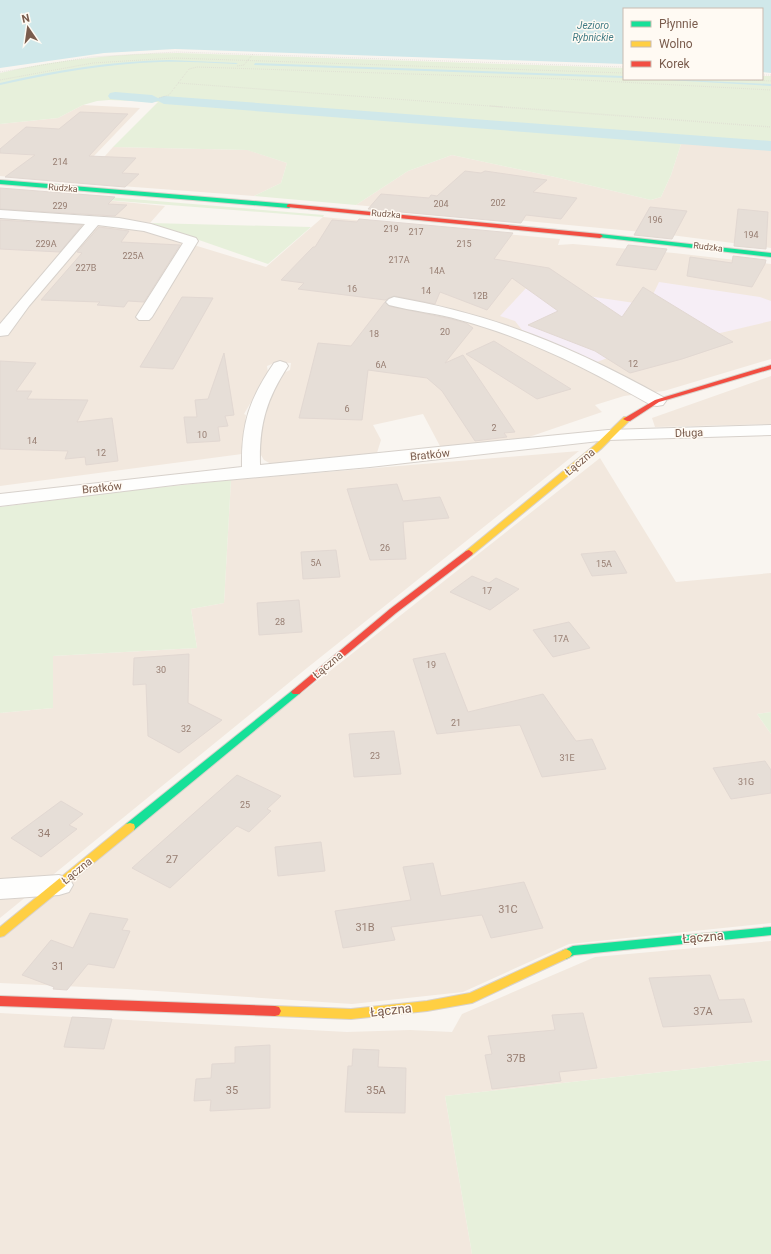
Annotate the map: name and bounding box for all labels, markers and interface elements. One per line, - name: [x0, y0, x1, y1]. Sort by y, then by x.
- north arrow: [8, 8, 48, 48]
- legend: [623, 8, 763, 80]
- text: N: [21, 11, 31, 26]
- text: Płynnie: [659, 17, 698, 31]
- water label: Jezioro Rybnickie: [572, 20, 614, 43]
- text: Wolno: [659, 37, 693, 51]
- text: Korek: [659, 57, 691, 71]
- house number: 214: [52, 157, 68, 167]
- street label: Rudzka: [48, 182, 78, 194]
- house number: 202: [490, 198, 506, 208]
- house number: 204: [433, 199, 449, 209]
- house number: 229: [52, 201, 68, 211]
- street label: Rudzka: [371, 208, 401, 220]
- house number: 196: [647, 215, 663, 225]
- house number: 219: [383, 224, 399, 234]
- house number: 217: [408, 227, 424, 237]
- house number: 194: [743, 230, 759, 240]
- house number: 229A: [35, 239, 57, 249]
- house number: 215: [456, 239, 472, 249]
- street label: Rudzka: [693, 240, 723, 254]
- house number: 225A: [122, 251, 144, 261]
- house number: 217A: [388, 255, 410, 265]
- house number: 227B: [76, 263, 97, 273]
- house number: 14A: [429, 266, 445, 276]
- house number: 16: [347, 284, 357, 294]
- house number: 14: [421, 286, 431, 296]
- house number: 12B: [472, 291, 488, 301]
- house number: 20: [440, 327, 450, 337]
- house number: 18: [369, 329, 379, 339]
- house number: 12: [628, 359, 638, 369]
- house number: 6A: [376, 360, 387, 370]
- house number: 6: [344, 404, 350, 414]
- house number: 2: [491, 423, 497, 433]
- street label: Długa: [675, 426, 703, 440]
- house number: 10: [197, 430, 207, 440]
- house number: 14: [27, 436, 37, 446]
- street label: Bratków: [409, 446, 451, 464]
- street label: Łączna: [562, 446, 598, 478]
- house number: 12: [96, 448, 106, 458]
- street label: Bratków: [81, 479, 123, 497]
- house number: 26: [380, 543, 390, 553]
- house number: 5A: [311, 558, 322, 568]
- house number: 15A: [596, 559, 612, 569]
- house number: 17: [482, 586, 492, 596]
- house number: 28: [275, 617, 285, 627]
- house number: 17A: [553, 634, 569, 644]
- street label: Łączna: [310, 649, 346, 681]
- house number: 19: [426, 660, 436, 670]
- house number: 30: [156, 665, 166, 675]
- house number: 21: [451, 718, 461, 728]
- house number: 32: [181, 724, 191, 734]
- house number: 23: [370, 751, 380, 761]
- house number: 31E: [559, 753, 575, 763]
- house number: 31G: [738, 777, 754, 787]
- house number: 25: [240, 800, 250, 810]
- house number: 34: [38, 827, 50, 840]
- house number: 27: [166, 853, 178, 866]
- street label: Łączna: [59, 855, 95, 887]
- house number: 31C: [498, 903, 518, 916]
- house number: 31B: [355, 921, 375, 934]
- street label: Łączna: [682, 928, 724, 946]
- house number: 31: [52, 960, 64, 973]
- street label: Łączna: [370, 1000, 412, 1020]
- house number: 37A: [693, 1005, 714, 1018]
- house number: 37B: [506, 1052, 526, 1065]
- house number: 35: [226, 1084, 238, 1097]
- house number: 35A: [366, 1084, 387, 1097]

